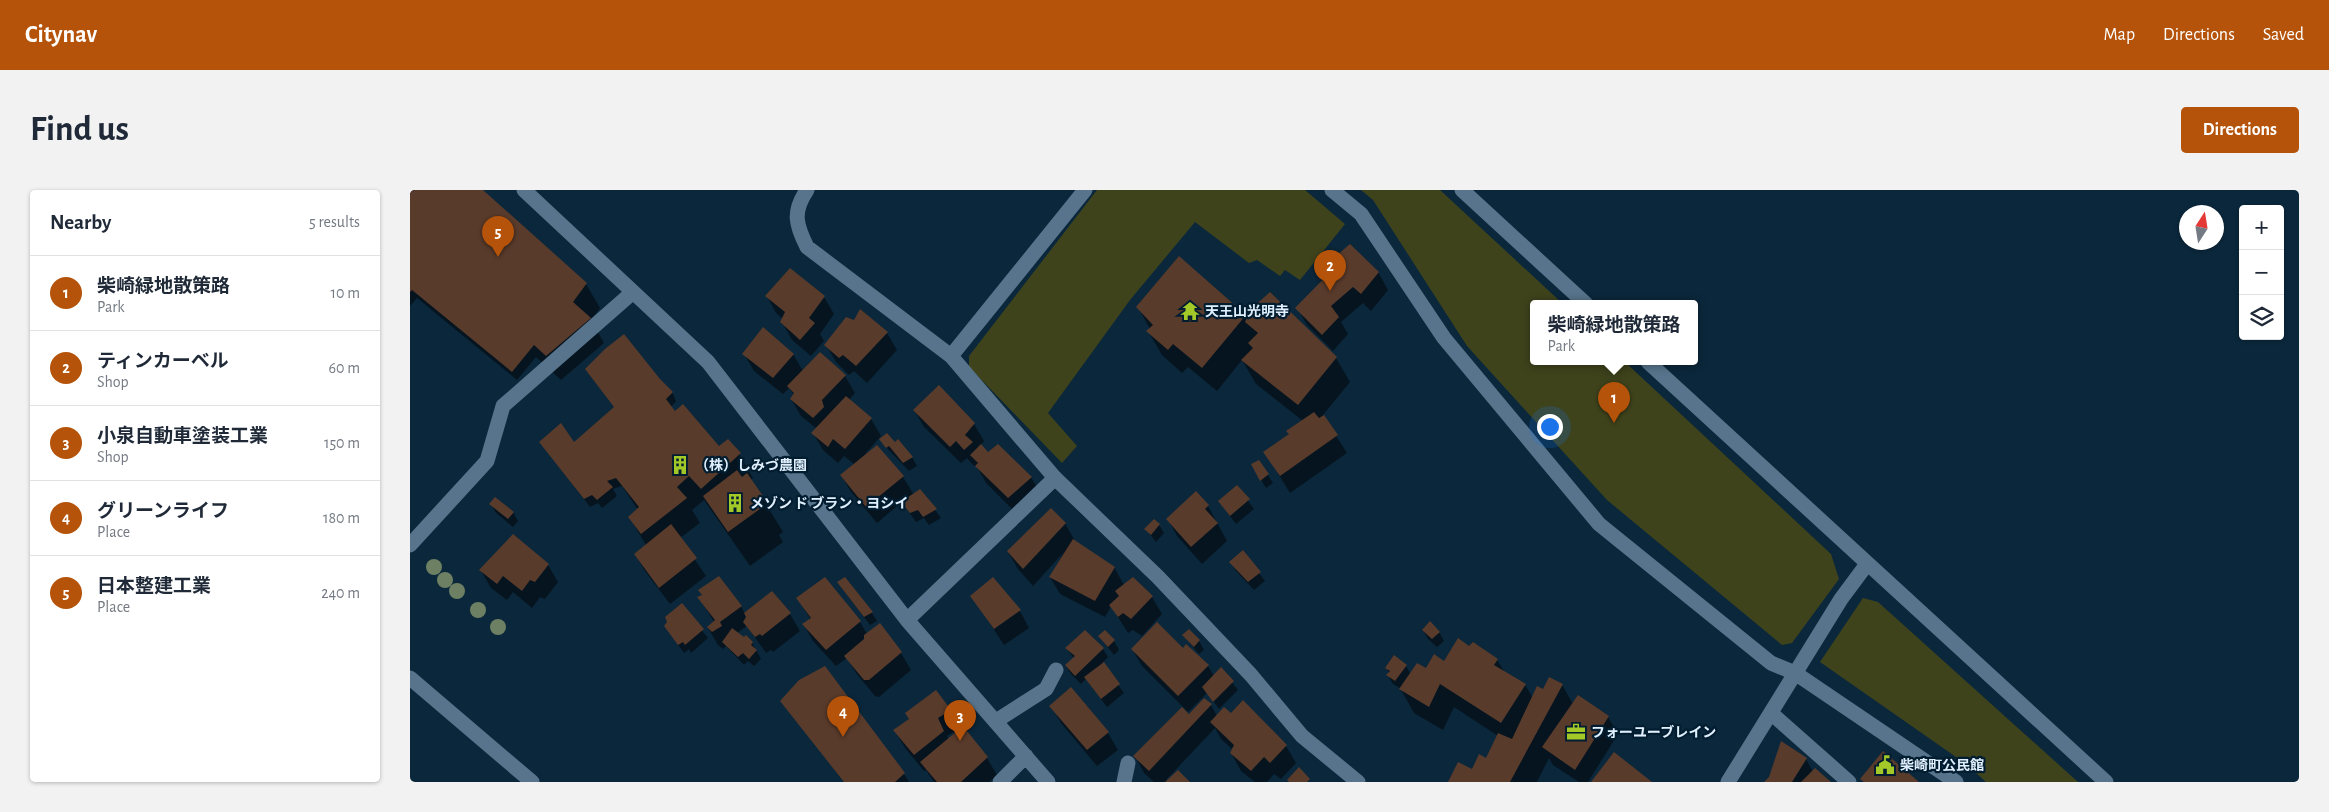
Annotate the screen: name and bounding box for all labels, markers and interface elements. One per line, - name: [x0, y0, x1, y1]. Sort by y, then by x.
- text: Citynav: [25, 23, 97, 47]
- text: Map: [2104, 26, 2135, 44]
- text: Directions: [2163, 26, 2235, 44]
- text: Saved: [2263, 26, 2304, 44]
- button: Directions: [2181, 107, 2299, 153]
- text: Find us: [30, 112, 129, 147]
- north arrow: [2179, 205, 2224, 250]
- map controls: [2239, 205, 2284, 340]
- button: +: [2239, 205, 2284, 250]
- text: Nearby: [50, 212, 111, 233]
- text: 5 results: [309, 214, 360, 230]
- pin: 5: [482, 216, 514, 257]
- pin: 2: [1314, 250, 1346, 291]
- button: −: [2239, 250, 2284, 295]
- text: 柴崎緑地散策路: [97, 277, 230, 296]
- text: 1: [63, 285, 69, 301]
- text: 10 m: [331, 285, 360, 301]
- button: layers: [2239, 295, 2284, 340]
- text: Park: [97, 299, 125, 315]
- temple icon: 天王山光明寺: [1179, 300, 1201, 322]
- popup: [1530, 300, 1698, 365]
- place label: 天王山光明寺: [1205, 304, 1289, 319]
- text: 柴崎緑地散策路: [1547, 316, 1681, 335]
- text: Park: [1547, 338, 1575, 354]
- text: ティンカーベル: [97, 352, 229, 371]
- text: 2: [62, 360, 70, 376]
- text: 60 m: [329, 360, 360, 376]
- text: Shop: [97, 374, 129, 390]
- pin: 1: [1598, 382, 1630, 423]
- your location: [1537, 414, 1563, 440]
- text: 小泉自動車塗装工業: [97, 427, 268, 446]
- text: 3: [63, 435, 69, 451]
- text: 150 m: [324, 435, 360, 451]
- text: Shop: [97, 449, 129, 465]
- building icon: （株）しみづ農園: [669, 454, 691, 476]
- place label: （株）しみづ農園: [695, 457, 807, 473]
- building icon: メゾン ド ブラン・ヨシイ: [724, 492, 746, 514]
- place label: メゾン ド ブラン・ヨシイ: [750, 495, 908, 511]
- text: グリーンライフ: [97, 502, 229, 521]
- text: 4: [62, 510, 70, 526]
- text: 180 m: [323, 510, 360, 526]
- text: Place: [97, 524, 130, 540]
- text: 日本整建工業: [97, 577, 211, 596]
- text: 5: [63, 585, 69, 601]
- text: 240 m: [321, 585, 360, 601]
- text: Place: [97, 599, 130, 615]
- pin: 4: [827, 696, 859, 737]
- pin: 3: [944, 700, 976, 741]
- office icon: フォーユーブレイン: [1565, 721, 1587, 743]
- place label: フォーユーブレイン: [1591, 724, 1716, 740]
- public building icon: 柴崎町公民館: [1874, 754, 1896, 776]
- place label: 柴崎町公民館: [1900, 758, 1984, 773]

